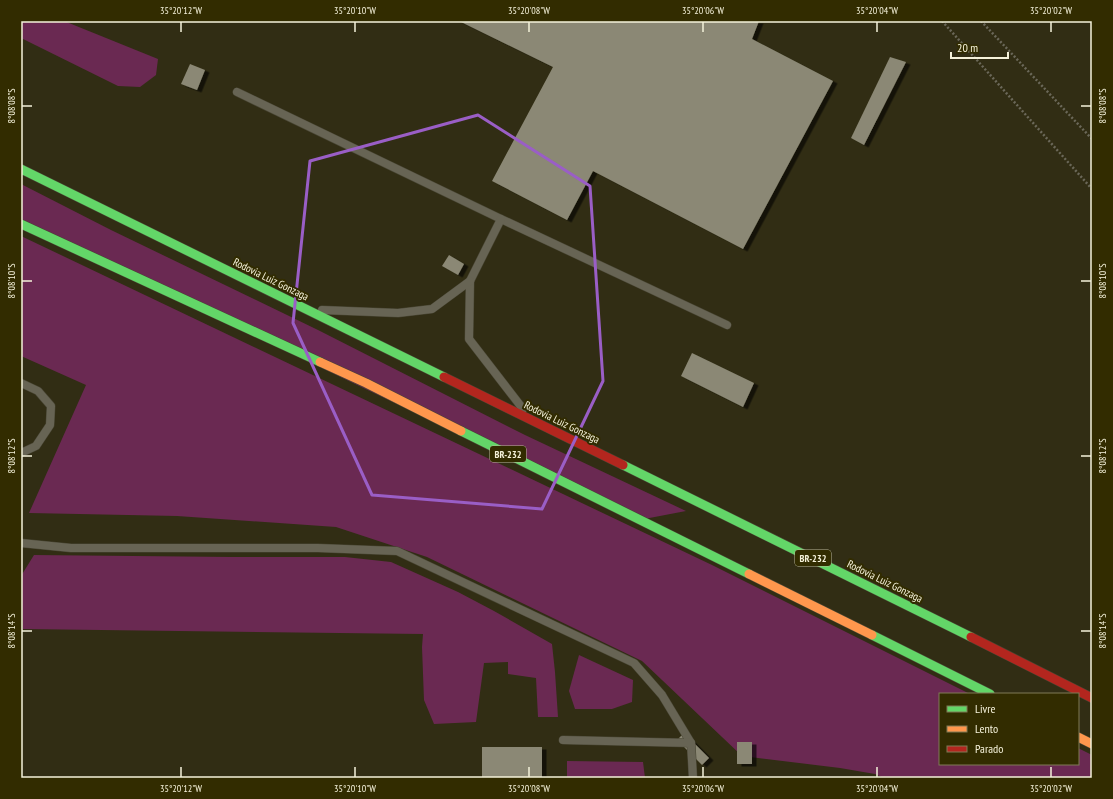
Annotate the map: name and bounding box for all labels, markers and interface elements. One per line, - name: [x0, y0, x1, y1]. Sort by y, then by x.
- text: 35°20'12"W: [160, 4, 202, 17]
- text: 35°20'10"W: [334, 4, 376, 17]
- text: 35°20'08"W: [508, 4, 550, 17]
- text: 35°20'06"W: [682, 4, 724, 17]
- text: 35°20'04"W: [856, 4, 898, 17]
- text: 35°20'02"W: [1030, 4, 1072, 17]
- scale bar: [951, 34, 1008, 60]
- text: 20 m: [957, 40, 978, 55]
- text: 8°08'08"S: [5, 89, 18, 123]
- text: 8°08'08"S: [1096, 89, 1109, 123]
- street label: Rodovia Luiz Gonzaga: [231, 255, 311, 303]
- text: 8°08'10"S: [5, 264, 18, 298]
- text: 8°08'10"S: [1096, 264, 1109, 298]
- street label: Rodovia Luiz Gonzaga: [522, 398, 602, 446]
- text: 8°08'12"S: [5, 439, 18, 473]
- text: 8°08'12"S: [1096, 439, 1109, 473]
- road number: BR-232: [490, 446, 526, 462]
- road number: BR-232: [795, 550, 831, 566]
- street label: Rodovia Luiz Gonzaga: [845, 557, 925, 605]
- text: 8°08'14"S: [5, 614, 18, 648]
- text: 8°08'14"S: [1096, 614, 1109, 648]
- legend: [939, 693, 1079, 765]
- text: Livre: [975, 701, 996, 716]
- text: Lento: [975, 721, 998, 736]
- text: Parado: [975, 741, 1003, 756]
- text: 35°20'12"W: [160, 782, 202, 795]
- text: 35°20'10"W: [334, 782, 376, 795]
- text: 35°20'08"W: [508, 782, 550, 795]
- text: 35°20'06"W: [682, 782, 724, 795]
- text: 35°20'04"W: [856, 782, 898, 795]
- text: 35°20'02"W: [1030, 782, 1072, 795]

